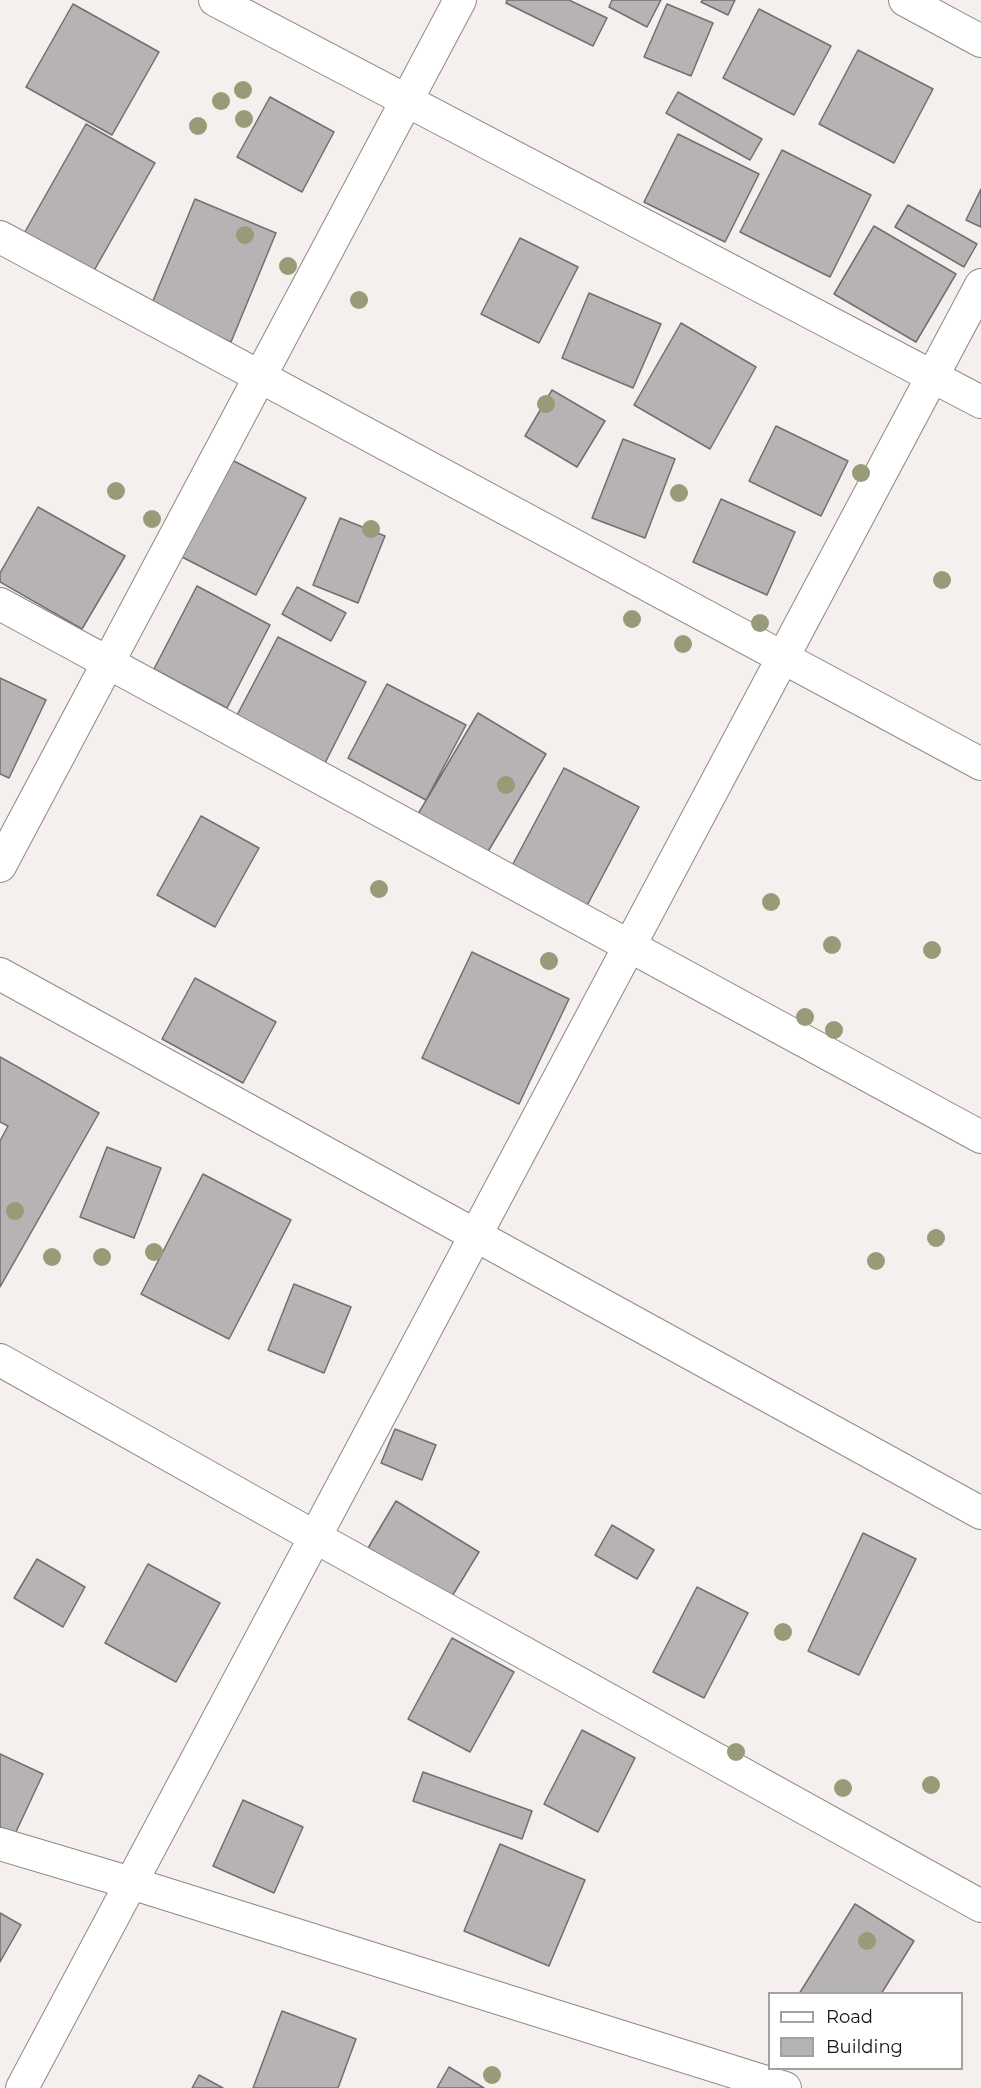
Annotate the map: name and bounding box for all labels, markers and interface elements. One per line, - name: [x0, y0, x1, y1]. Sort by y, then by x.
- legend: [768, 1992, 963, 2070]
- text: Road: [826, 2006, 873, 2028]
- text: Building: [826, 2036, 903, 2058]

